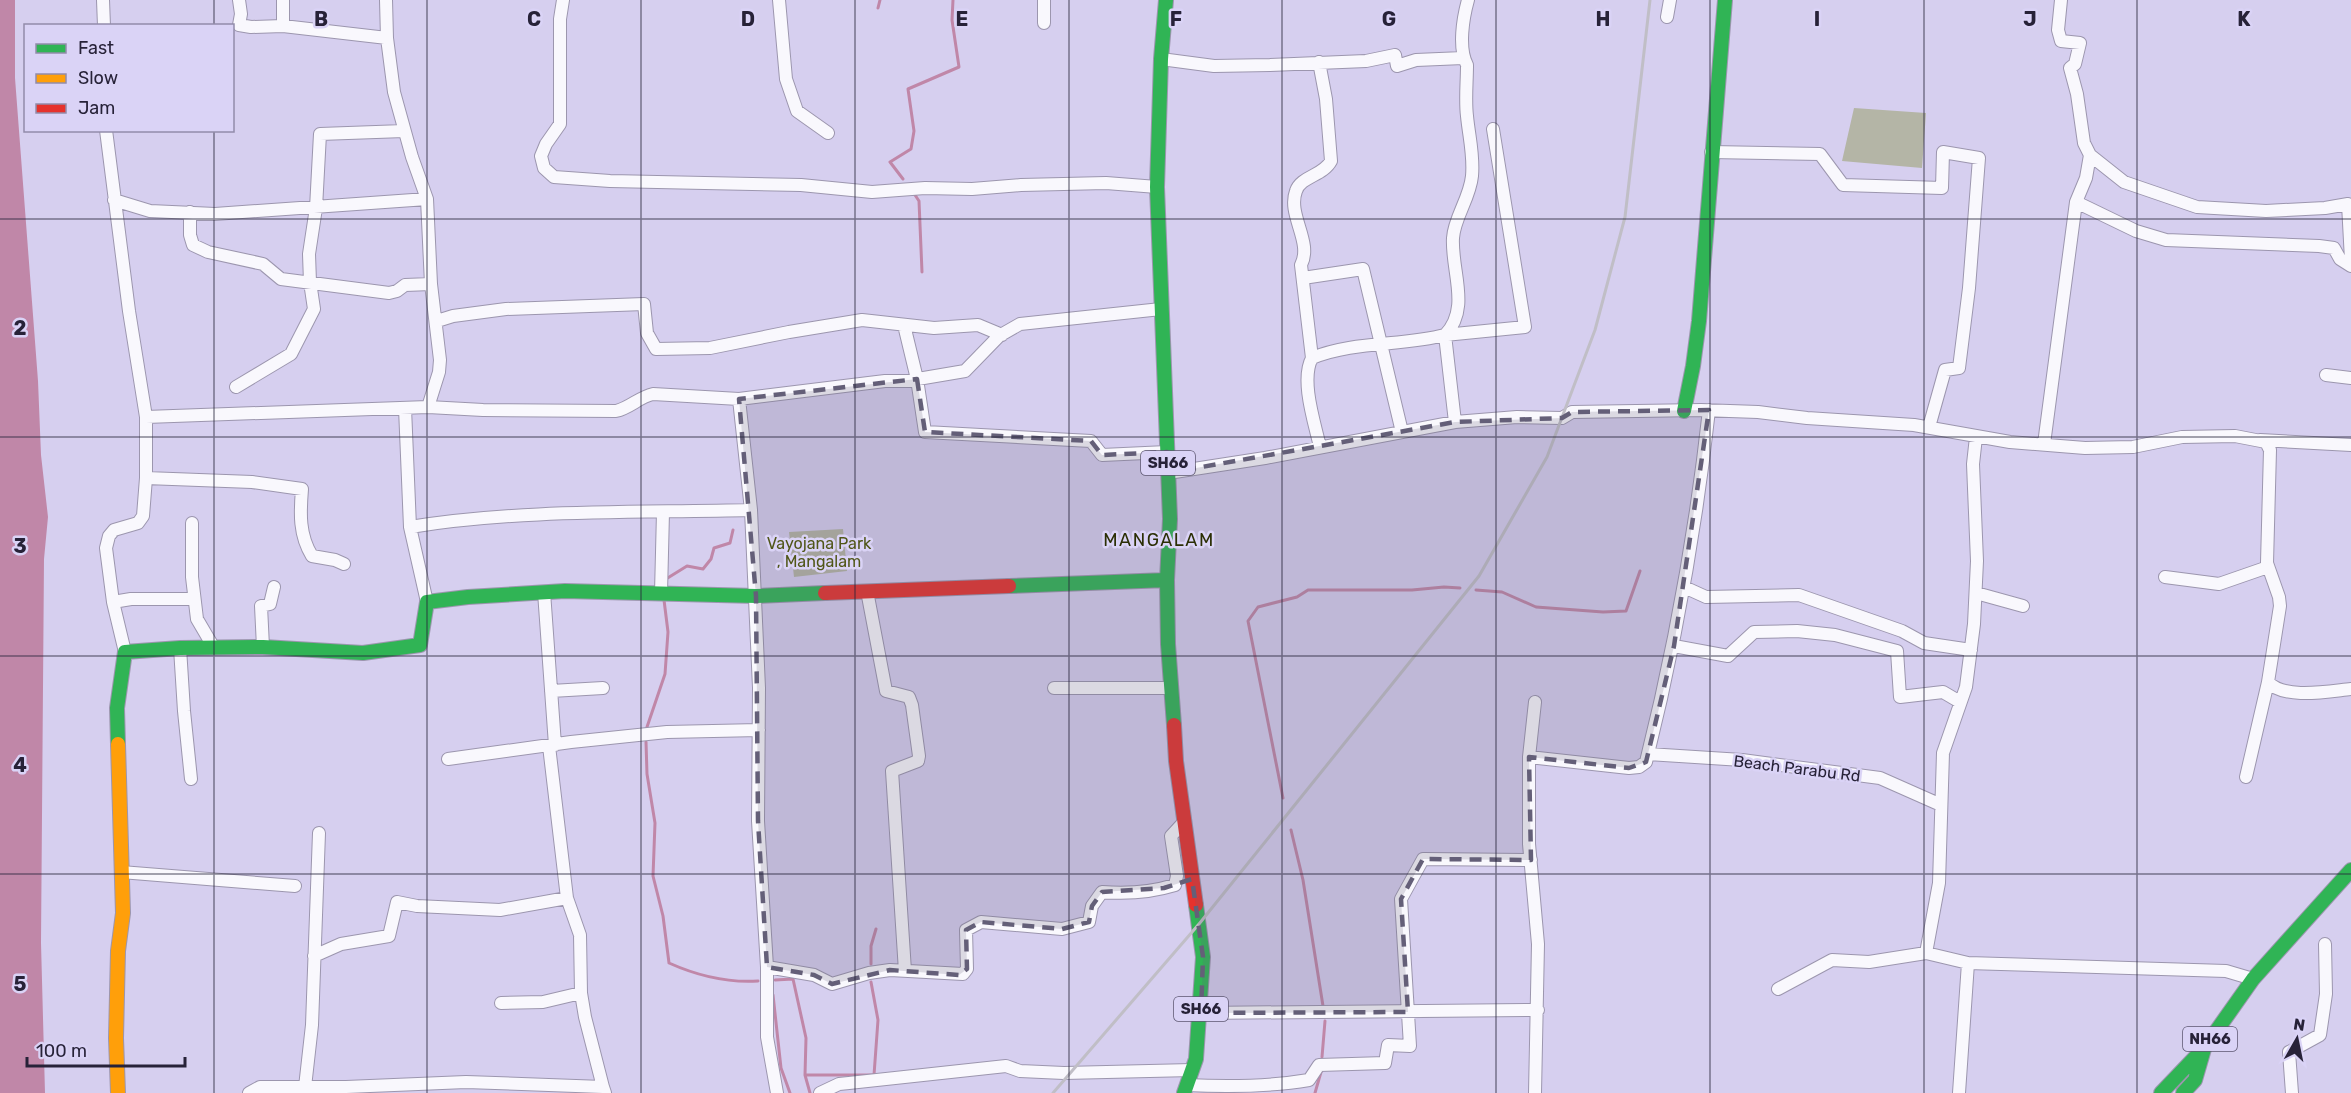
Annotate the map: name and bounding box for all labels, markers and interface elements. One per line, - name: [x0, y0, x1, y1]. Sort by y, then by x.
- text: B: [314, 7, 328, 31]
- text: C: [527, 7, 541, 31]
- text: D: [741, 7, 755, 31]
- text: E: [956, 7, 968, 31]
- text: F: [1170, 7, 1182, 31]
- text: G: [1382, 7, 1396, 31]
- text: H: [1596, 7, 1610, 31]
- text: I: [1814, 7, 1820, 31]
- text: J: [2023, 7, 2037, 31]
- text: K: [2237, 7, 2251, 31]
- legend: [24, 24, 234, 132]
- text: Fast: [78, 37, 114, 59]
- text: Slow: [78, 67, 118, 89]
- text: Jam: [78, 97, 115, 119]
- text: 2: [14, 316, 27, 340]
- road number: SH66: [1141, 451, 1195, 475]
- district label: MANGALAM: [1103, 529, 1215, 551]
- text: 3: [13, 534, 27, 558]
- park label: Vayojana Park , Mangalam: [767, 534, 872, 571]
- street label: Beach Parabu Rd: [1732, 751, 1861, 786]
- text: 4: [13, 753, 27, 777]
- text: 5: [14, 972, 27, 996]
- road number: SH66: [1174, 997, 1228, 1021]
- north arrow: [2267, 1009, 2327, 1069]
- text: N: [2292, 1014, 2306, 1035]
- road number: NH66: [2183, 1027, 2237, 1051]
- scale bar: [27, 1030, 184, 1068]
- text: 100 m: [36, 1040, 87, 1062]

